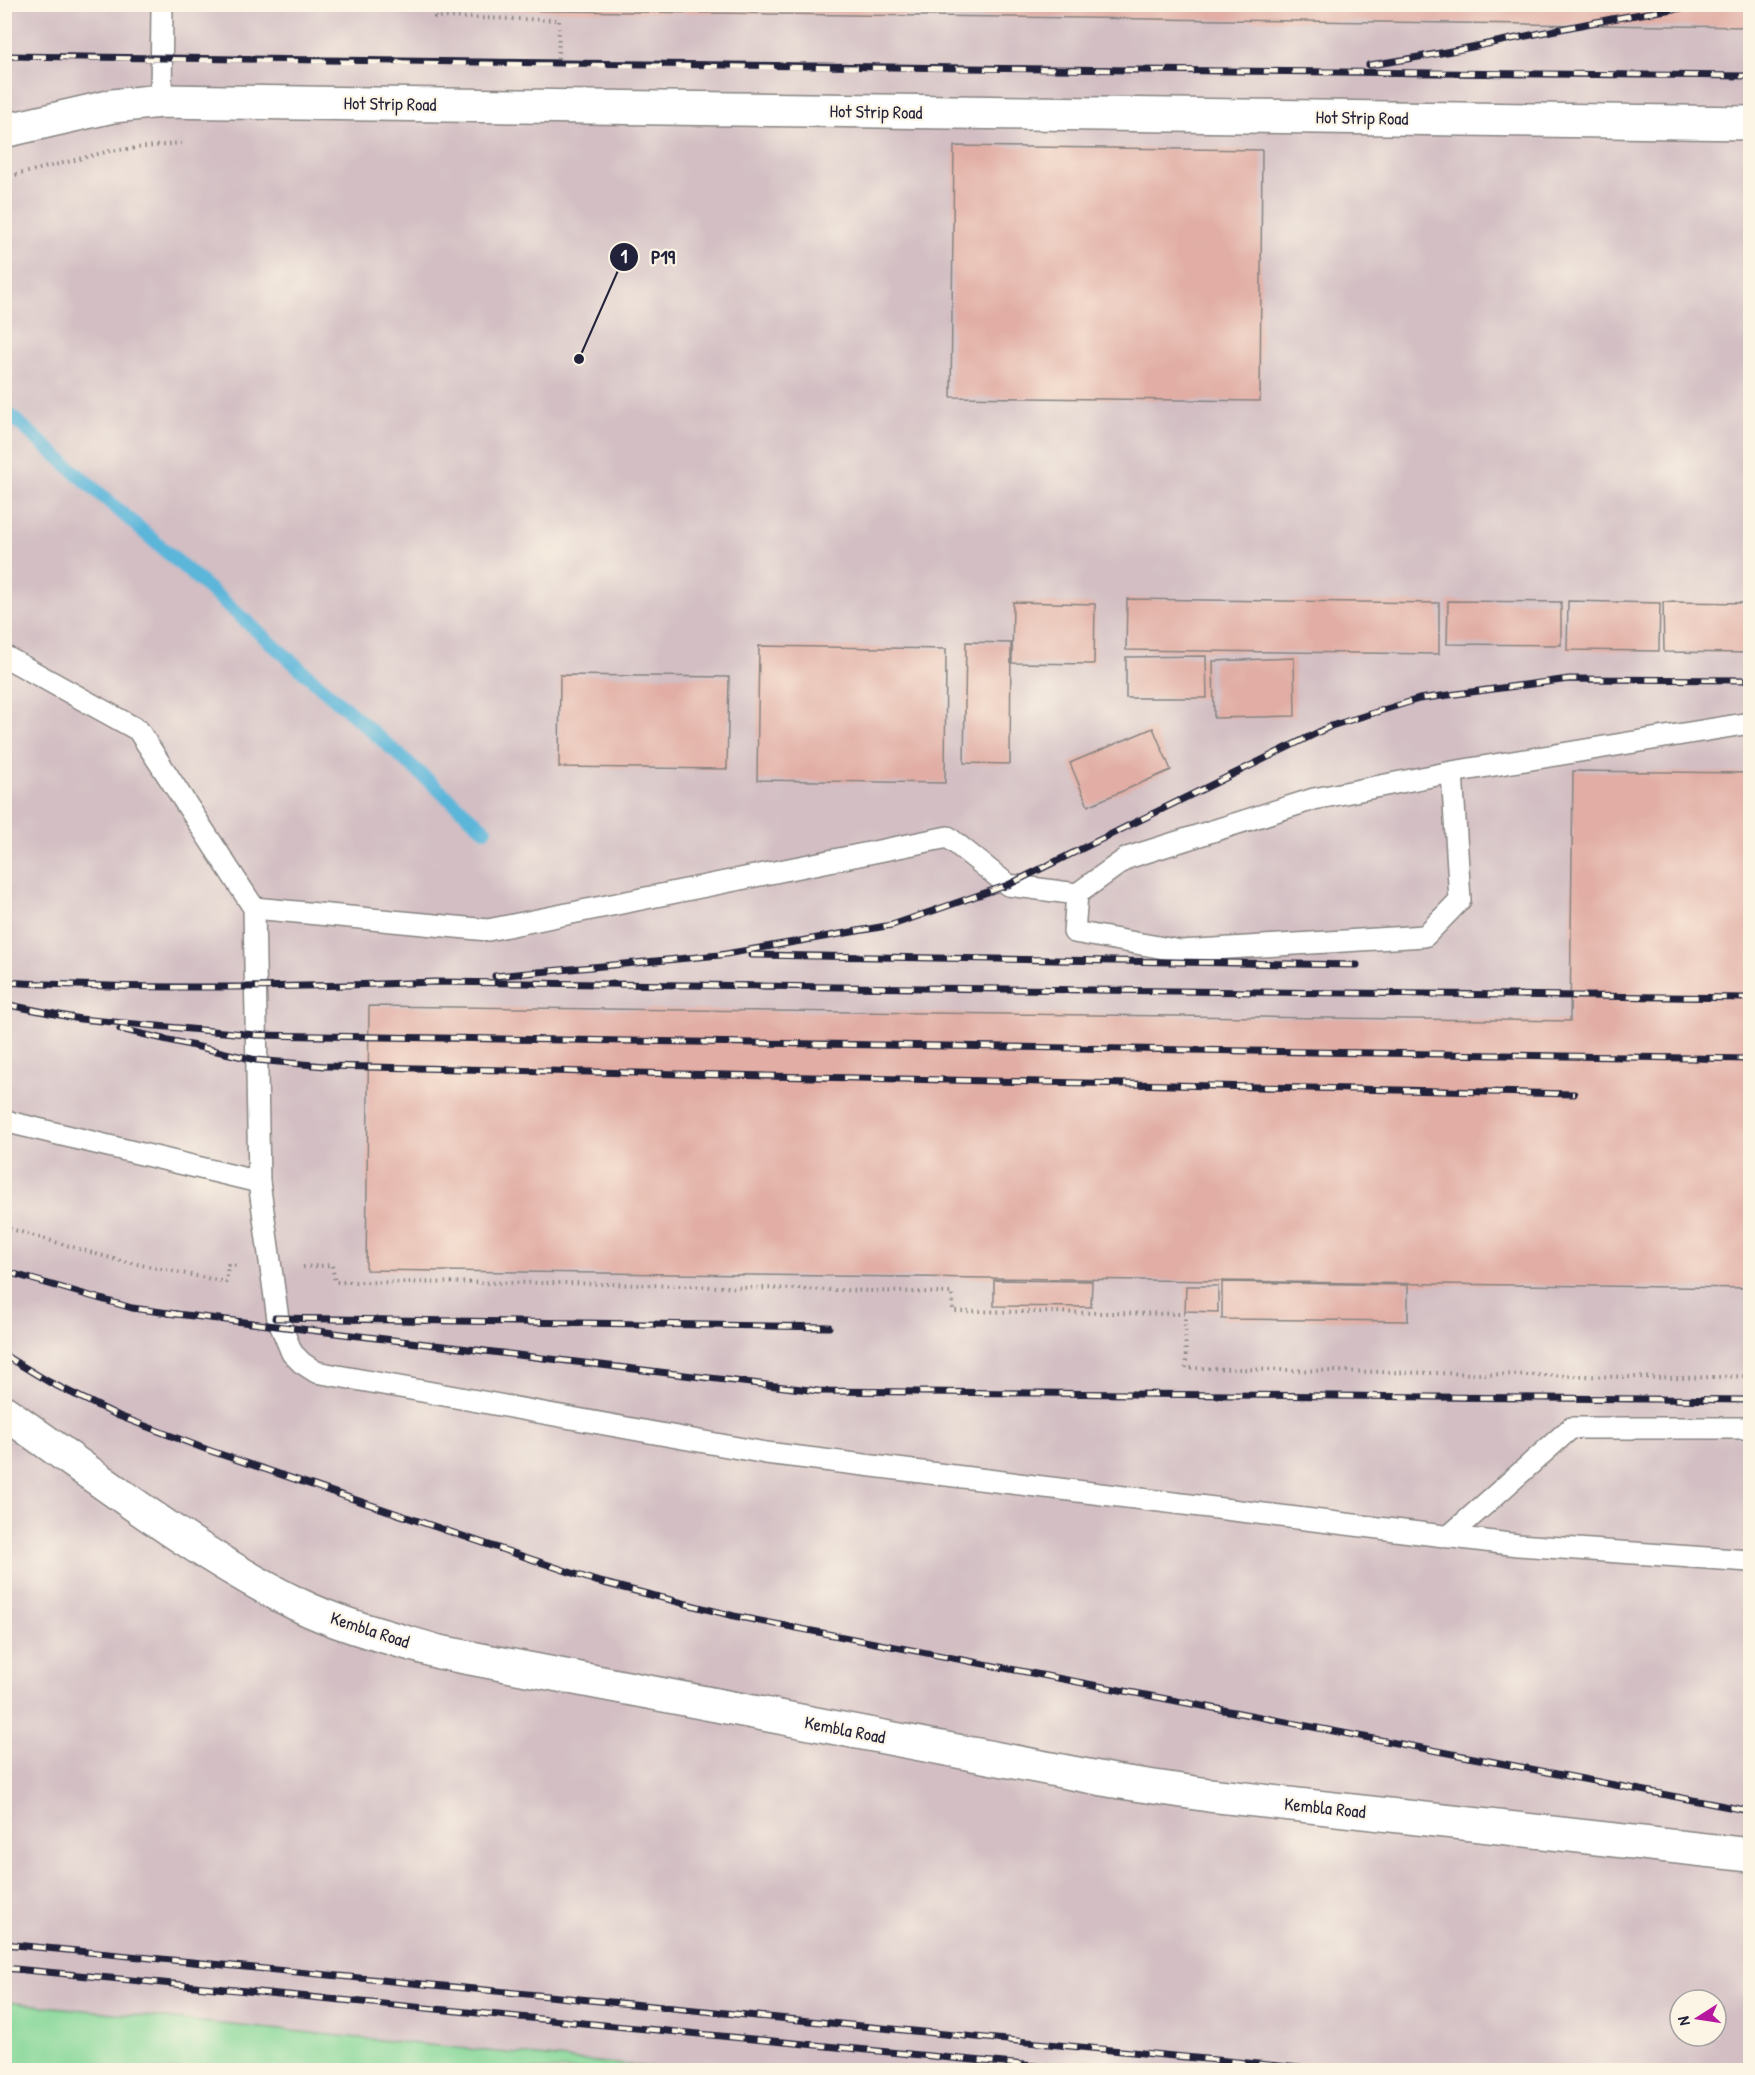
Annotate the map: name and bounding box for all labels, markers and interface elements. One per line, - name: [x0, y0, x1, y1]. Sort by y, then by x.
- street label: Hot Strip Road: [343, 90, 437, 117]
- street label: Hot Strip Road: [829, 98, 923, 125]
- street label: Hot Strip Road: [1315, 104, 1409, 131]
- callout: P19: [609, 238, 687, 276]
- text: P19: [651, 243, 676, 270]
- text: 1: [621, 244, 628, 269]
- street label: Kembla Road: [327, 1605, 413, 1654]
- street label: Kembla Road: [803, 1709, 888, 1750]
- street label: Kembla Road: [1283, 1791, 1367, 1824]
- north arrow: [1668, 1988, 1728, 2048]
- text: N: [1672, 2014, 1695, 2028]

